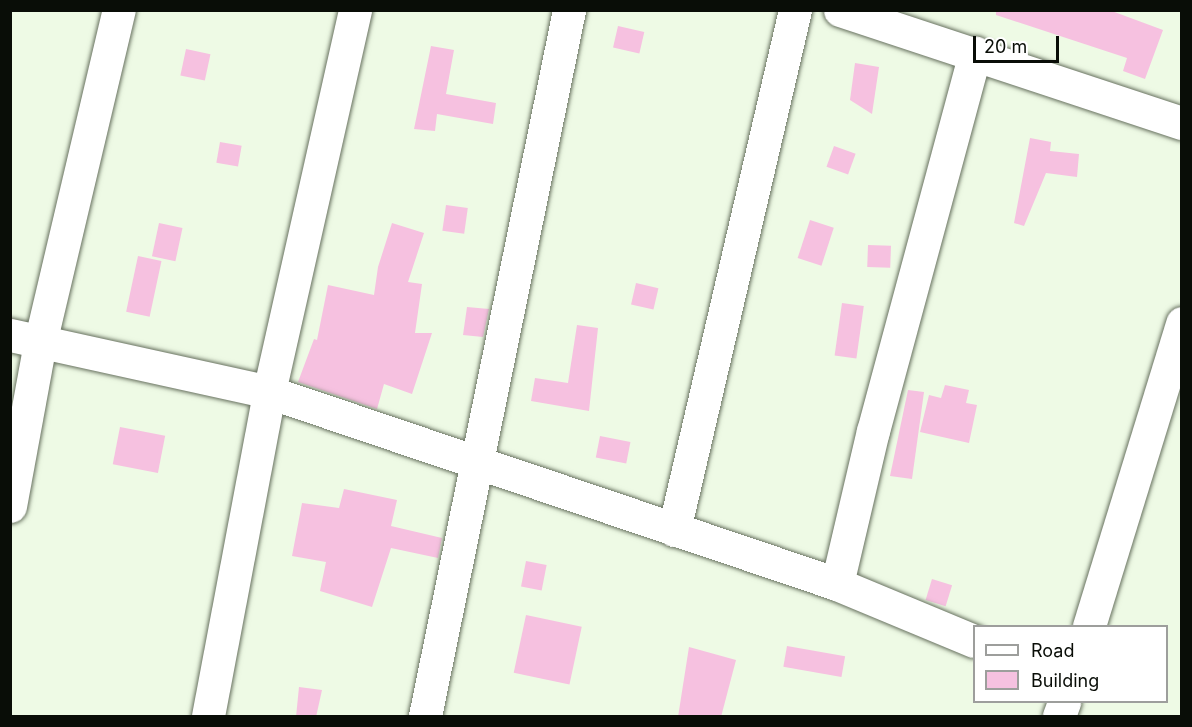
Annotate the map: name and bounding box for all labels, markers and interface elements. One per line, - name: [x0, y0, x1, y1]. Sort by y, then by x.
- scale bar: [976, 24, 1062, 62]
- text: 20 m: [984, 36, 1027, 57]
- legend: [973, 625, 1168, 703]
- text: Road: [1031, 640, 1074, 661]
- text: Building: [1031, 670, 1099, 691]

